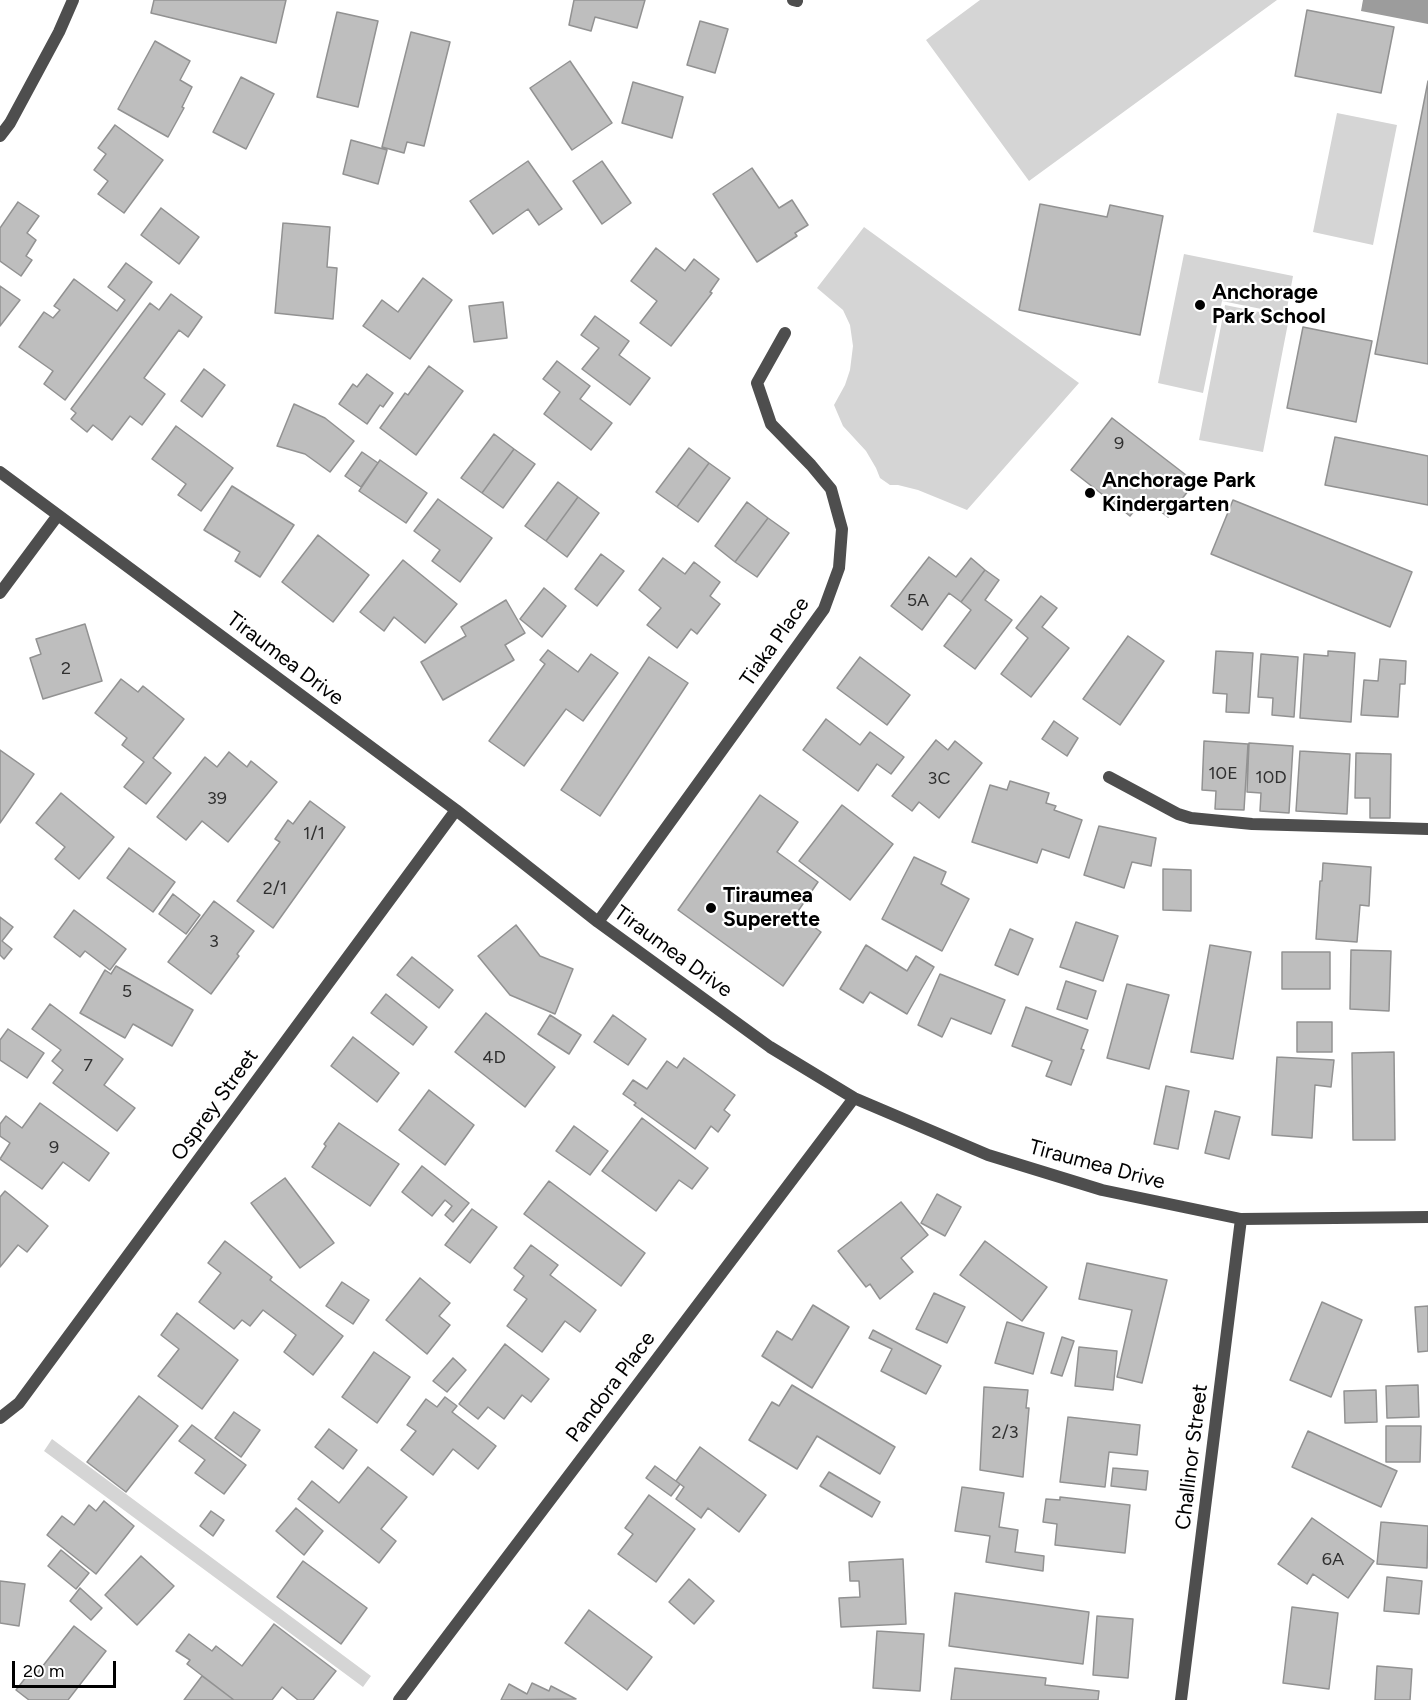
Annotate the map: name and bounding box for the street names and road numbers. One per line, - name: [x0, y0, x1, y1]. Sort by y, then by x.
- street label: Tiaka Place: [735, 592, 815, 692]
- street label: Tiraumea Drive: [222, 607, 348, 711]
- street label: Tiraumea Drive: [609, 901, 737, 1003]
- street label: Osprey Street: [166, 1044, 264, 1166]
- street label: Tiraumea Drive: [1026, 1135, 1168, 1195]
- street label: Pandora Place: [561, 1327, 661, 1447]
- street label: Challinor Street: [1171, 1383, 1213, 1531]

